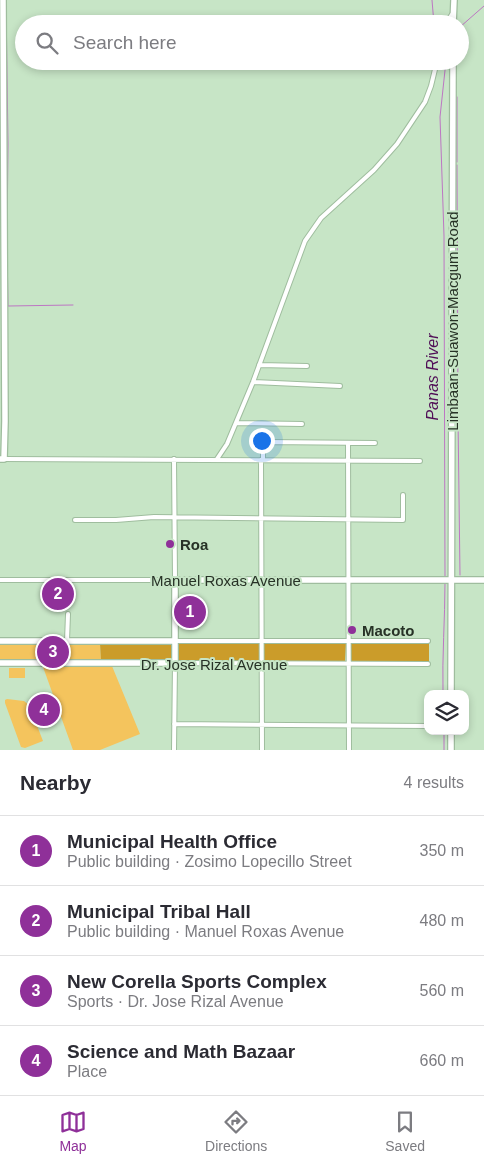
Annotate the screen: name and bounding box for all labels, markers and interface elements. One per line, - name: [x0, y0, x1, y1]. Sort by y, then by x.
- search box: [15, 15, 469, 70]
- icon: search: [33, 29, 61, 57]
- text: Search here: [73, 32, 177, 53]
- street label: Limbaan-Suawon-Macgum Road: [444, 211, 461, 431]
- water label: Panas River: [424, 333, 441, 421]
- your location: [249, 428, 275, 454]
- place label: Roa: [180, 536, 209, 553]
- marker: Roa: [164, 538, 176, 550]
- street label: Manuel Roxas Avenue: [151, 572, 301, 589]
- pin: 2: [42, 575, 74, 613]
- pin: 1: [174, 593, 206, 631]
- place label: Macoto: [362, 622, 415, 639]
- marker: Macoto: [346, 624, 358, 636]
- pin: 3: [37, 633, 69, 671]
- street label: Dr. Jose Rizal Avenue: [141, 656, 287, 673]
- map controls: [424, 690, 469, 735]
- button: layers: [424, 690, 469, 735]
- pin: 4: [28, 691, 60, 729]
- text: Nearby: [20, 771, 91, 794]
- text: 4 results: [404, 774, 464, 791]
- text: Municipal Health Office: [67, 831, 277, 852]
- text: 1: [32, 842, 40, 859]
- text: 350 m: [420, 842, 464, 859]
- text: Public building · Zosimo Lopecillo Street: [67, 853, 352, 870]
- text: Municipal Tribal Hall: [67, 901, 251, 922]
- text: 2: [32, 912, 40, 929]
- text: 480 m: [420, 912, 464, 929]
- text: Public building · Manuel Roxas Avenue: [67, 923, 344, 940]
- text: New Corella Sports Complex: [67, 971, 327, 992]
- text: 3: [32, 982, 40, 999]
- text: 560 m: [420, 982, 464, 999]
- text: Sports · Dr. Jose Rizal Avenue: [67, 993, 284, 1010]
- text: Science and Math Bazaar: [67, 1041, 295, 1062]
- text: 4: [32, 1052, 40, 1069]
- text: 660 m: [420, 1052, 464, 1069]
- text: Place: [67, 1063, 107, 1080]
- tab: Map: [59, 1108, 87, 1154]
- tab: Directions: [205, 1108, 267, 1154]
- tab: Saved: [385, 1108, 425, 1154]

